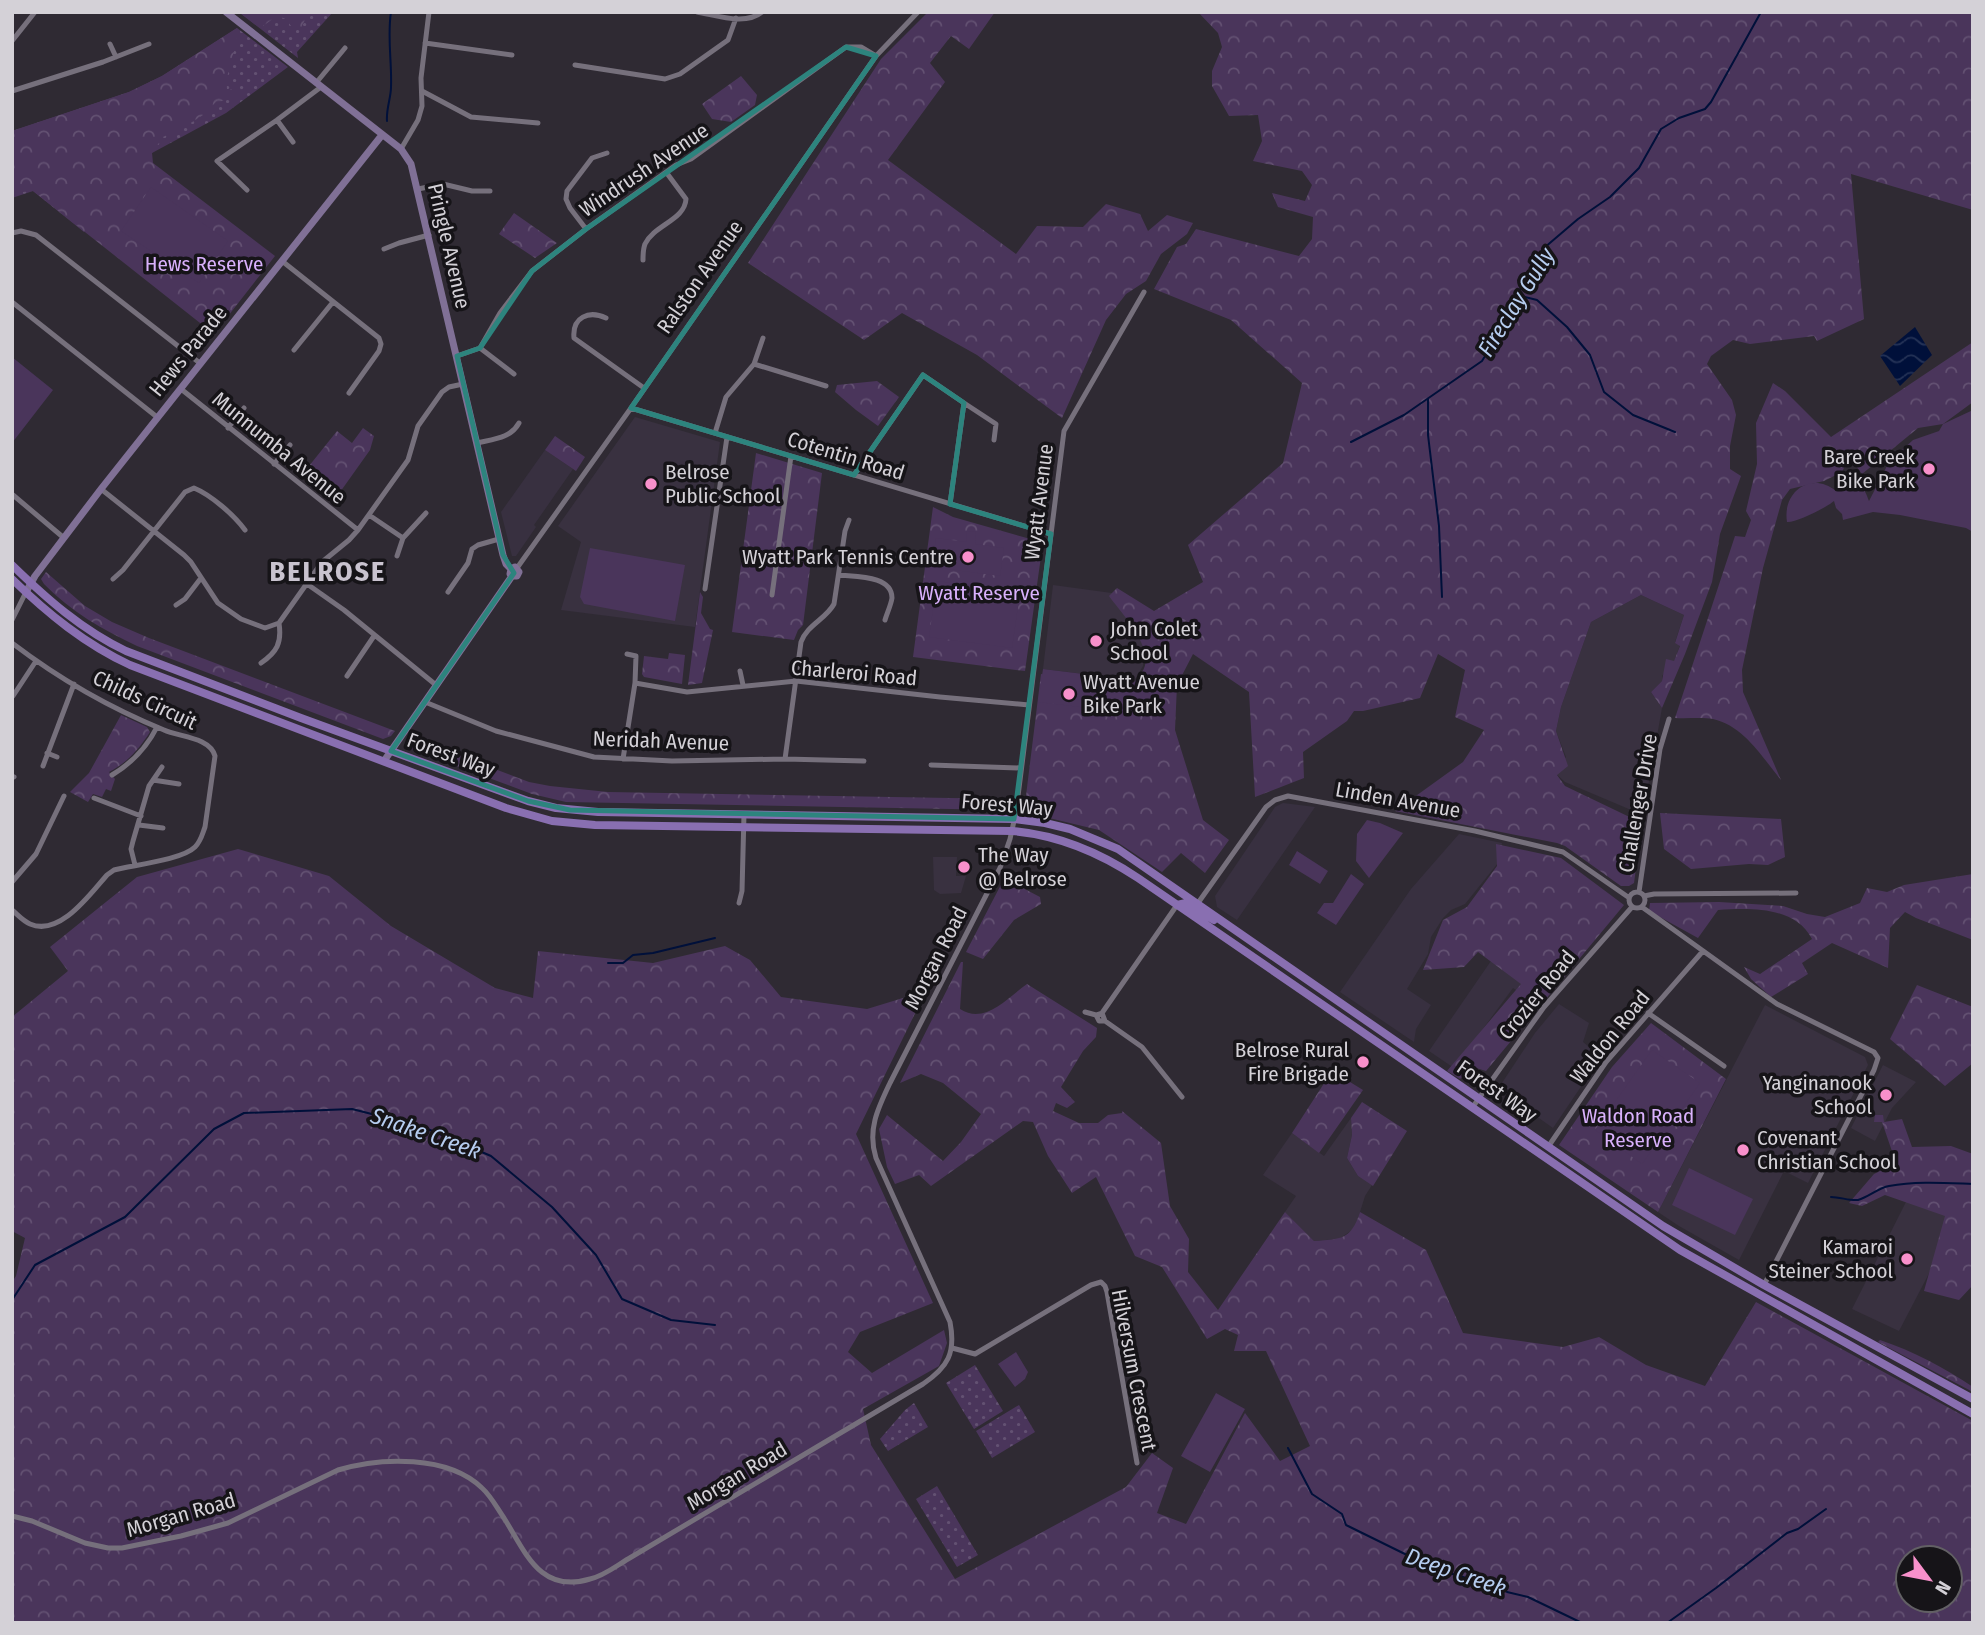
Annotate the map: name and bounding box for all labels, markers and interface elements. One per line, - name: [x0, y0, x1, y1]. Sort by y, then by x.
- street label: Windrush Avenue: [575, 117, 713, 223]
- street label: Pringle Avenue: [422, 181, 476, 311]
- street label: Ralston Avenue: [651, 215, 749, 339]
- water label: Fireclay Gully: [1471, 242, 1561, 362]
- park label: Hews Reserve: [145, 251, 263, 277]
- street label: Hews Parade: [143, 300, 233, 402]
- street label: Munnumba Avenue: [207, 386, 351, 510]
- street label: Cotentin Road: [784, 426, 908, 486]
- street label: Wyatt Avenue: [1019, 442, 1059, 562]
- place label: Bare Creek Bike Park: [1824, 444, 1915, 494]
- place label: Belrose Public School: [665, 459, 781, 509]
- marker: Bare Creek Bike Park: [1921, 461, 1937, 477]
- marker: Belrose Public School: [643, 476, 659, 492]
- place label: Wyatt Park Tennis Centre: [742, 544, 954, 570]
- marker: Wyatt Park Tennis Centre: [960, 549, 976, 565]
- district label: BELROSE: [270, 555, 386, 588]
- park label: Wyatt Reserve: [918, 580, 1040, 606]
- place label: John Colet School: [1110, 616, 1198, 666]
- marker: John Colet School: [1088, 633, 1104, 649]
- street label: Charleroi Road: [790, 655, 918, 691]
- street label: Childs Circuit: [89, 665, 201, 736]
- place label: Wyatt Avenue Bike Park: [1083, 669, 1200, 719]
- marker: Wyatt Avenue Bike Park: [1061, 686, 1077, 702]
- street label: Neridah Avenue: [592, 726, 730, 756]
- street label: Forest Way: [403, 727, 499, 783]
- street label: Challenger Drive: [1613, 731, 1663, 875]
- street label: Linden Avenue: [1333, 776, 1463, 824]
- street label: Forest Way: [960, 788, 1055, 822]
- place label: The Way @ Belrose: [978, 842, 1067, 892]
- marker: The Way @ Belrose: [956, 859, 972, 875]
- street label: Morgan Road: [899, 902, 973, 1014]
- street label: Crozier Road: [1493, 945, 1581, 1045]
- street label: Waldon Road: [1565, 985, 1655, 1089]
- place label: Belrose Rural Fire Brigade: [1235, 1037, 1349, 1087]
- marker: Belrose Rural Fire Brigade: [1355, 1054, 1371, 1070]
- street label: Forest Way: [1452, 1054, 1543, 1128]
- place label: Yanginanook School: [1762, 1070, 1872, 1120]
- marker: Yanginanook School: [1878, 1087, 1894, 1103]
- water label: Snake Creek: [366, 1101, 485, 1165]
- park label: Waldon Road Reserve: [1582, 1103, 1694, 1153]
- place label: Covenant Christian School: [1757, 1125, 1897, 1175]
- marker: Covenant Christian School: [1735, 1142, 1751, 1158]
- place label: Kamaroi Steiner School: [1769, 1234, 1893, 1284]
- marker: Kamaroi Steiner School: [1899, 1251, 1915, 1267]
- street label: Hilversum Crescent: [1106, 1287, 1162, 1453]
- street label: Morgan Road: [682, 1436, 792, 1516]
- street label: Morgan Road: [123, 1487, 239, 1543]
- water label: Deep Creek: [1402, 1542, 1510, 1602]
- north arrow: [1894, 1544, 1964, 1614]
- text: N: [1930, 1577, 1956, 1599]

